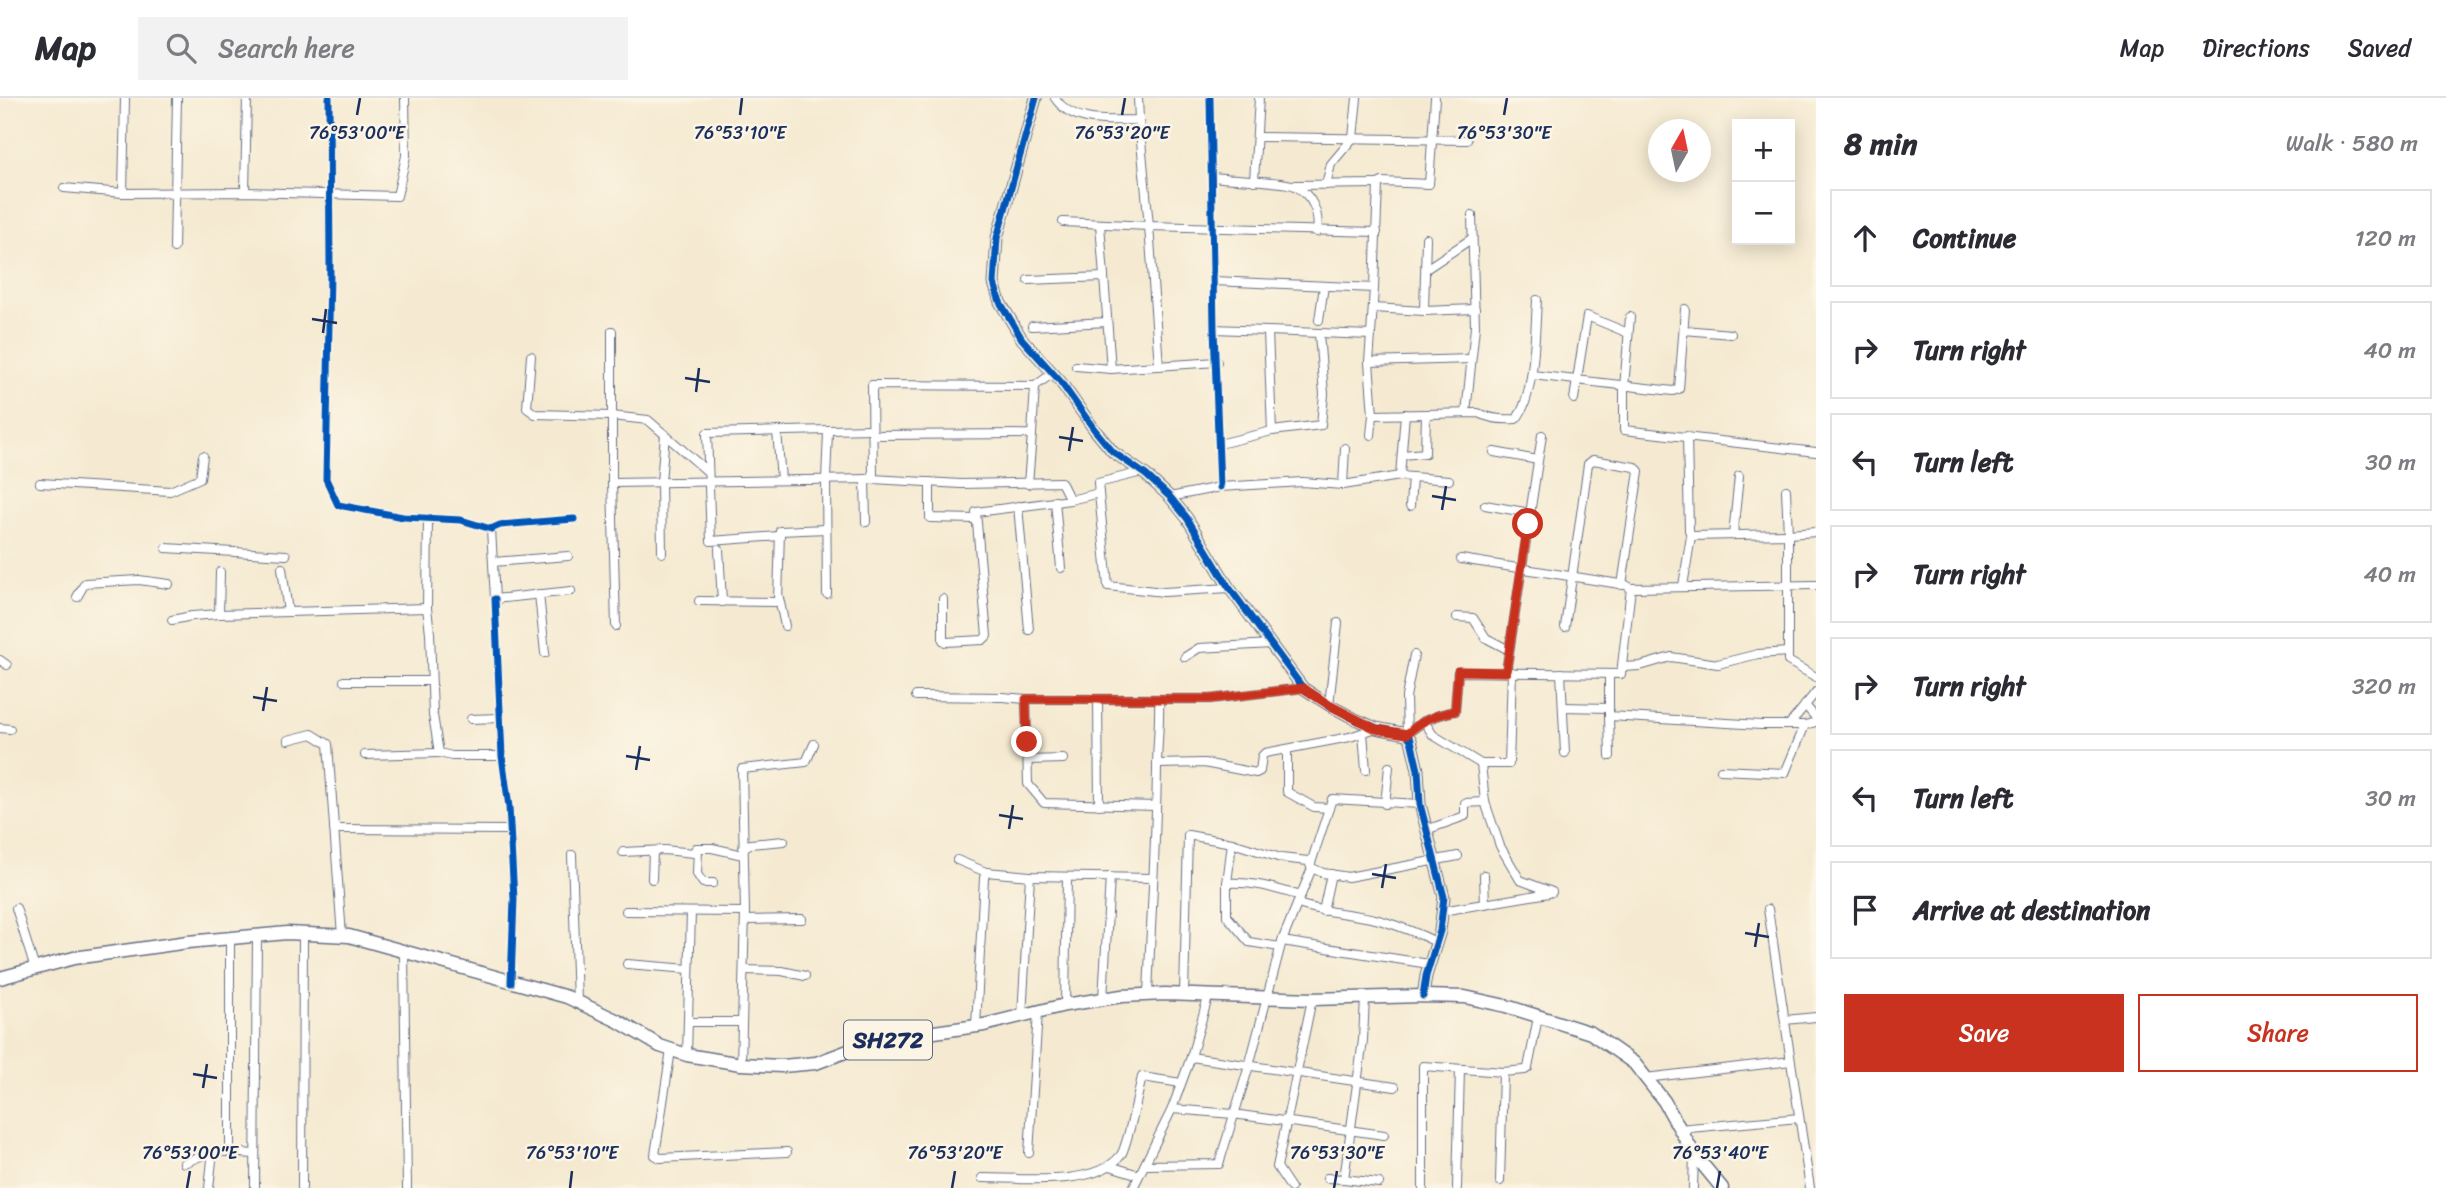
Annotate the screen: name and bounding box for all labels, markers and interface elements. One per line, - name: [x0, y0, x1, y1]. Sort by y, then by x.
- search box: [138, 17, 628, 80]
- text: Map: [35, 19, 96, 77]
- text: Search here: [218, 25, 355, 71]
- text: Map: [2120, 27, 2164, 69]
- text: Directions: [2202, 27, 2310, 69]
- text: Saved: [2348, 27, 2411, 69]
- icon: search: [162, 29, 200, 67]
- text: 76°53'00"E: [309, 117, 406, 149]
- text: 76°53'10"E: [694, 117, 787, 149]
- text: 76°53'20"E: [1074, 117, 1171, 149]
- text: 76°53'30"E: [1457, 117, 1552, 149]
- text: 8 min: [1844, 117, 1917, 171]
- north arrow: [1648, 119, 1711, 182]
- map controls: [1732, 119, 1795, 245]
- button: +: [1732, 119, 1795, 182]
- text: Walk · 580 m: [2286, 123, 2418, 164]
- button: −: [1732, 182, 1795, 245]
- text: Continue: [1913, 215, 2016, 261]
- text: 120 m: [2355, 218, 2416, 259]
- icon: ahead: [1846, 219, 1884, 257]
- text: Turn right: [1913, 327, 2026, 373]
- text: 40 m: [2363, 330, 2416, 371]
- icon: right: [1846, 331, 1884, 369]
- text: Turn left: [1913, 439, 2013, 485]
- text: 30 m: [2365, 442, 2416, 483]
- icon: left: [1846, 443, 1884, 481]
- route start: [1512, 508, 1543, 539]
- text: Turn right: [1913, 551, 2026, 597]
- text: 40 m: [2363, 554, 2416, 595]
- icon: right: [1846, 555, 1884, 593]
- text: Turn right: [1913, 663, 2026, 709]
- text: 320 m: [2352, 666, 2416, 707]
- icon: right: [1846, 667, 1884, 705]
- route end: [1011, 726, 1042, 757]
- text: Turn left: [1913, 775, 2013, 821]
- text: 30 m: [2365, 778, 2416, 819]
- icon: left: [1846, 779, 1884, 817]
- text: Arrive at destination: [1913, 887, 2150, 933]
- icon: arrive: [1846, 891, 1884, 929]
- button: Save: [1844, 994, 2124, 1072]
- button: Share: [2138, 994, 2418, 1072]
- road number: SH272: [844, 1021, 932, 1060]
- text: 76°53'00"E: [142, 1137, 239, 1169]
- text: 76°53'10"E: [526, 1137, 619, 1169]
- text: 76°53'20"E: [907, 1137, 1004, 1169]
- text: 76°53'30"E: [1290, 1137, 1385, 1169]
- text: 76°53'40"E: [1672, 1137, 1769, 1169]

